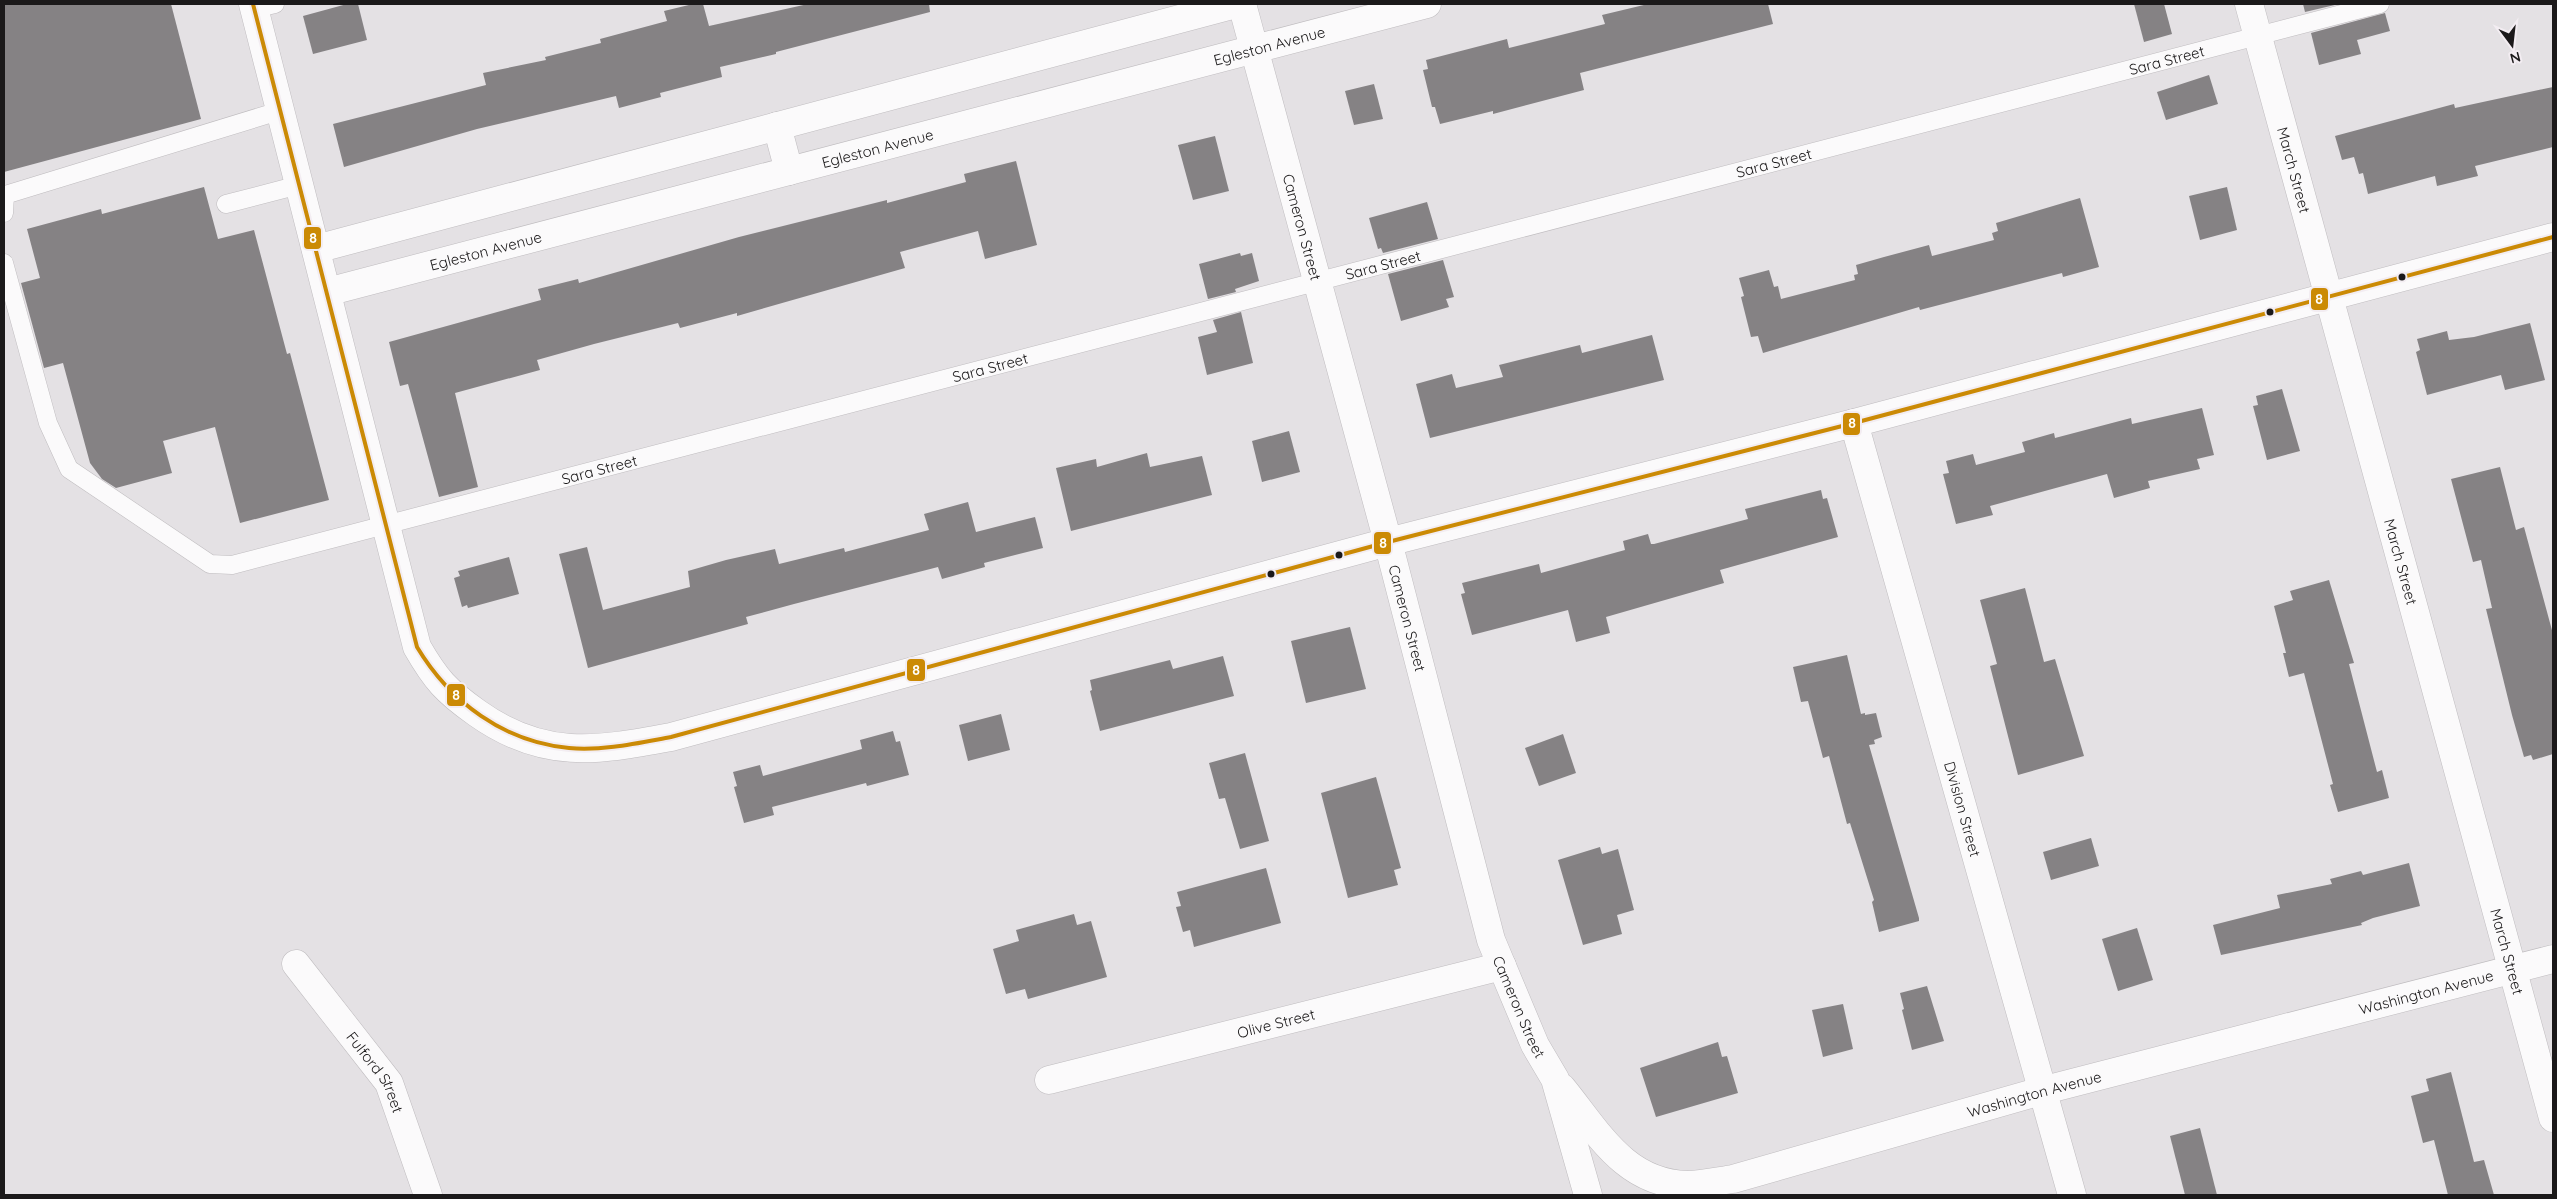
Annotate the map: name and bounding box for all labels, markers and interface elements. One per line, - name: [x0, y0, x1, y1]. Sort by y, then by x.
- north arrow: [2487, 20, 2537, 70]
- street label: Egleston Avenue: [1211, 22, 1327, 69]
- street label: Sara Street: [2127, 41, 2206, 79]
- text: N: [2508, 48, 2523, 68]
- street label: Egleston Avenue: [820, 124, 935, 172]
- street label: March Street: [2273, 125, 2315, 215]
- street label: Sara Street: [1734, 143, 1814, 181]
- street label: Cameron Street: [1279, 172, 1326, 282]
- line badge: 8: [303, 226, 322, 250]
- street label: Egleston Avenue: [428, 227, 544, 274]
- text: 8: [309, 229, 317, 247]
- street label: Sara Street: [1343, 245, 1423, 283]
- unlabelled marker: [2397, 272, 2407, 282]
- line badge: 8: [2310, 287, 2329, 311]
- text: 8: [2315, 290, 2323, 308]
- unlabelled marker: [2265, 307, 2275, 317]
- street label: Sara Street: [950, 348, 1030, 386]
- line badge: 8: [1842, 412, 1861, 436]
- text: 8: [1848, 414, 1856, 432]
- street label: Sara Street: [559, 450, 639, 488]
- street label: March Street: [2380, 516, 2422, 607]
- line badge: 8: [1373, 531, 1392, 555]
- text: 8: [1379, 534, 1387, 552]
- unlabelled marker: [1334, 550, 1344, 560]
- street label: Cameron Street: [1385, 563, 1431, 673]
- unlabelled marker: [1266, 569, 1276, 579]
- line badge: 8: [906, 658, 926, 682]
- text: 8: [912, 661, 920, 679]
- line badge: 8: [446, 683, 466, 707]
- text: 8: [452, 686, 460, 704]
- street label: Division Street: [1940, 759, 1985, 859]
- street label: March Street: [2487, 906, 2528, 997]
- street label: Cameron Street: [1489, 953, 1550, 1061]
- street label: Washington Avenue: [2357, 965, 2495, 1018]
- street label: Olive Street: [1235, 1004, 1317, 1042]
- street label: Fulford Street: [343, 1028, 408, 1115]
- street label: Washington Avenue: [1965, 1066, 2103, 1121]

